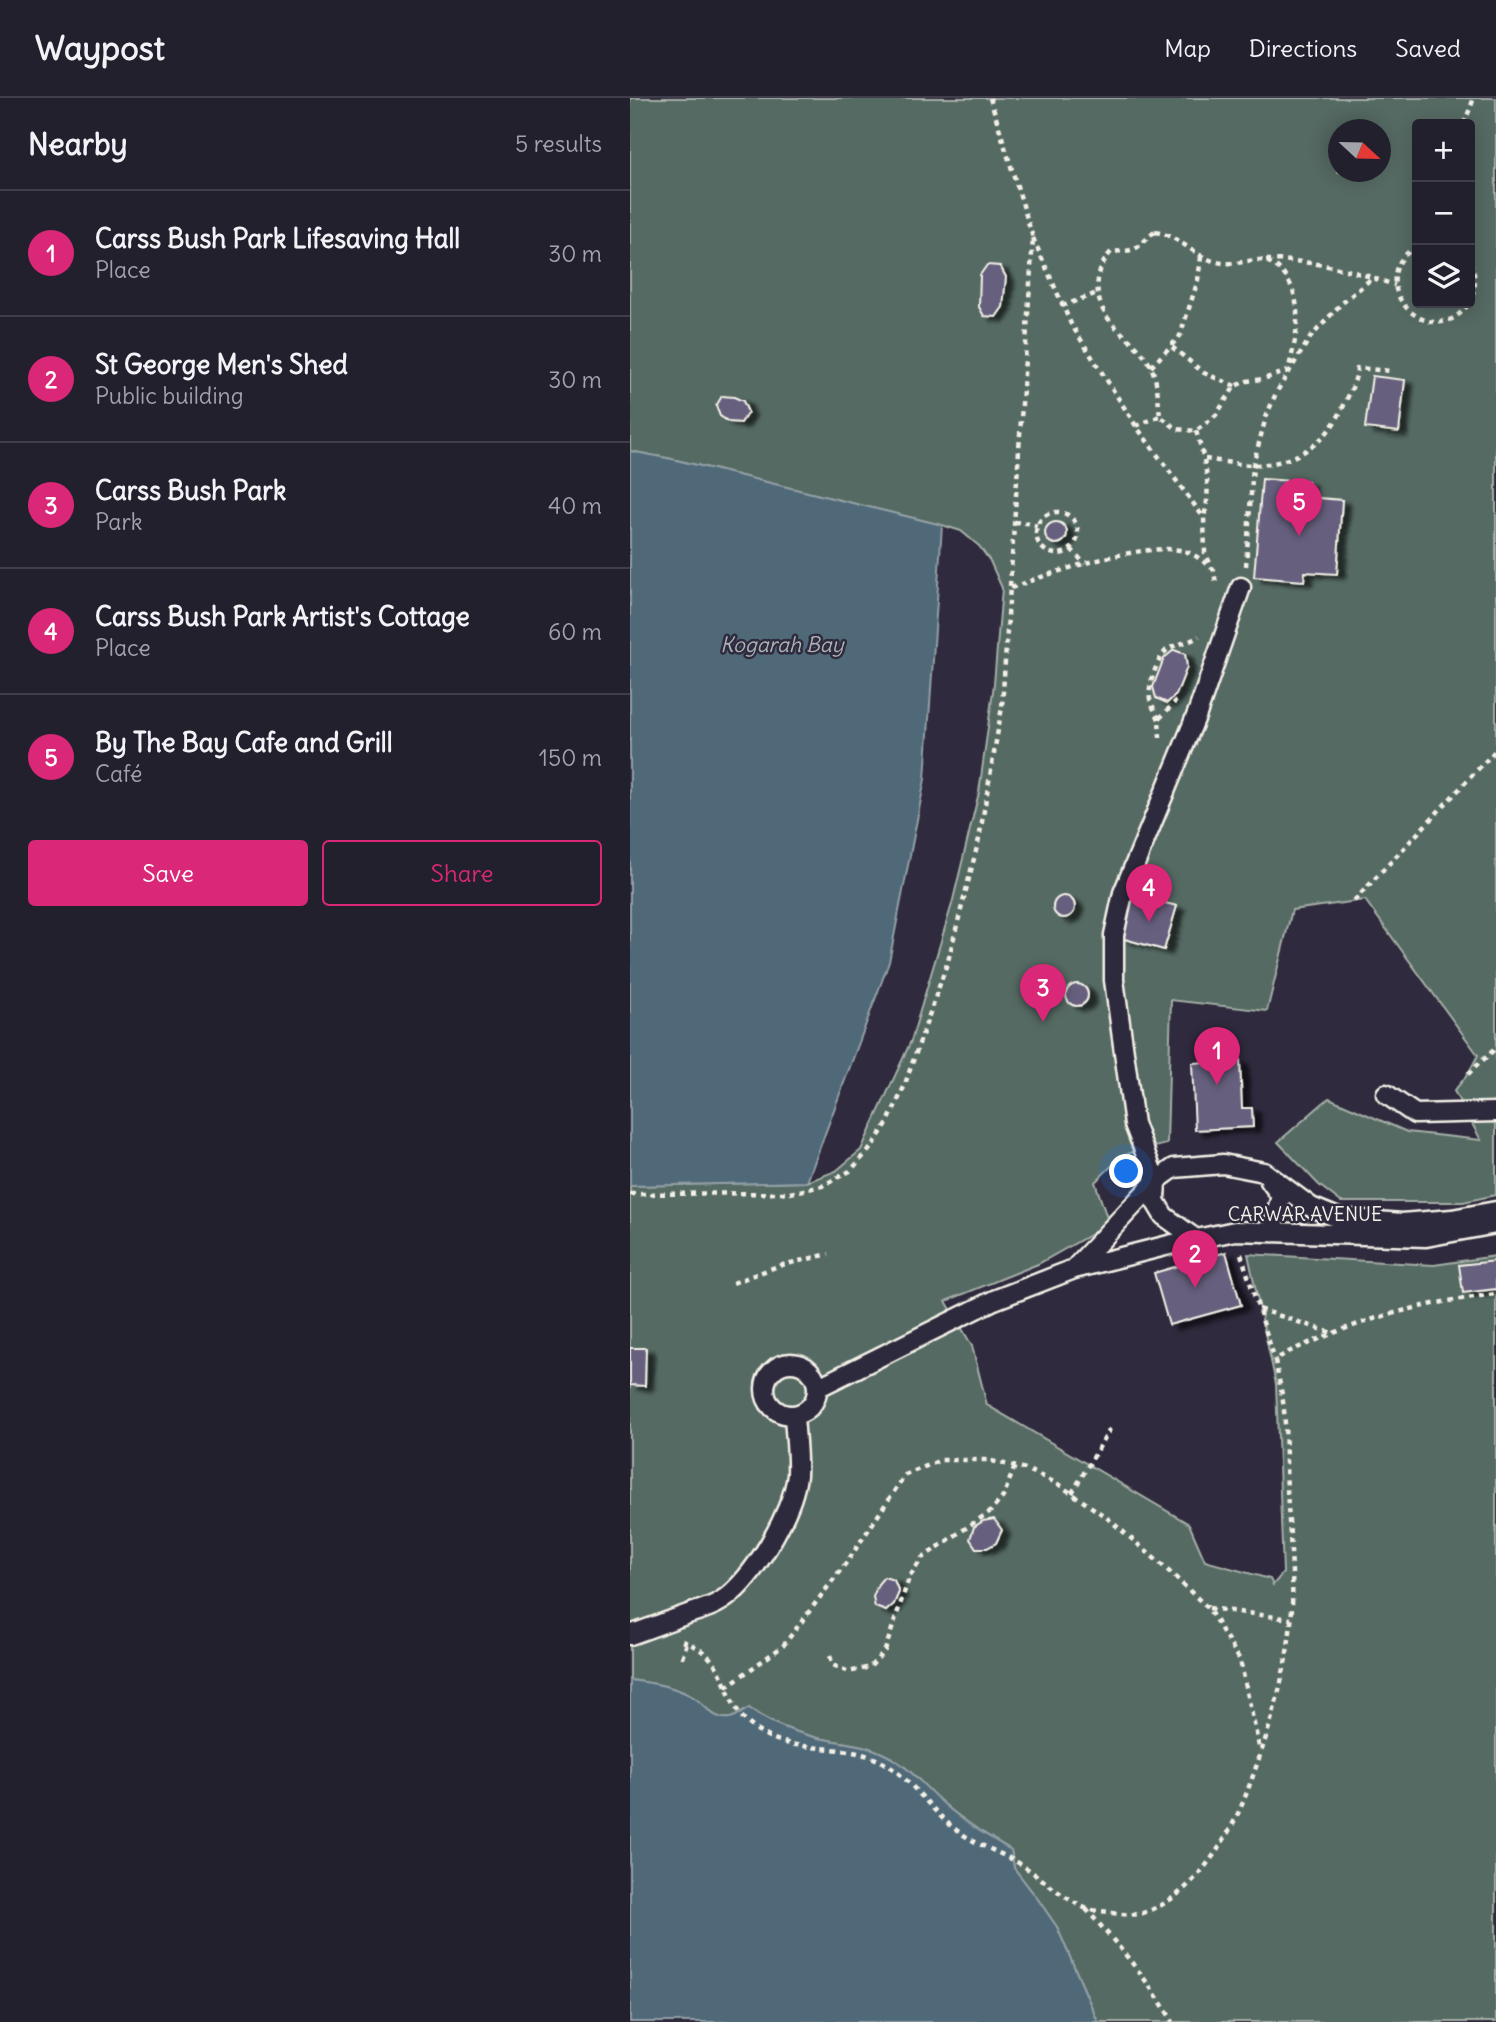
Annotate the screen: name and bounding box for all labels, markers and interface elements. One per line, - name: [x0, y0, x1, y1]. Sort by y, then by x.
- text: Waypost: [35, 27, 165, 69]
- text: Map: [1164, 33, 1211, 63]
- text: Directions: [1249, 33, 1357, 63]
- text: Saved: [1395, 33, 1461, 63]
- north arrow: [1328, 119, 1391, 182]
- map controls: [1412, 119, 1475, 308]
- button: +: [1412, 119, 1475, 182]
- text: Nearby: [28, 125, 128, 163]
- text: 5 results: [515, 129, 602, 158]
- button: −: [1412, 182, 1475, 245]
- text: Carss Bush Park Lifesaving Hall: [95, 222, 460, 255]
- text: 1: [46, 239, 56, 268]
- text: 30 m: [548, 239, 602, 268]
- button: layers: [1412, 245, 1475, 308]
- text: Place: [95, 255, 151, 284]
- text: St George Men's Shed: [95, 348, 348, 381]
- text: 2: [45, 365, 57, 394]
- text: 30 m: [548, 365, 602, 394]
- text: Public building: [95, 381, 244, 410]
- text: Carss Bush Park: [95, 474, 286, 507]
- pin: 5: [1276, 478, 1322, 536]
- text: 3: [44, 491, 58, 520]
- text: 40 m: [548, 491, 602, 520]
- text: Park: [95, 507, 143, 536]
- text: Carss Bush Park Artist's Cottage: [95, 600, 470, 633]
- text: 4: [44, 617, 58, 646]
- text: 60 m: [548, 617, 602, 646]
- water label: Kogarah Bay: [720, 631, 846, 658]
- text: Place: [95, 633, 151, 662]
- text: By The Bay Cafe and Grill: [95, 726, 393, 759]
- text: 5: [44, 743, 58, 772]
- text: 150 m: [539, 743, 602, 772]
- text: Café: [95, 759, 142, 788]
- button: Save: [28, 840, 308, 906]
- button: Share: [322, 840, 602, 906]
- pin: 4: [1126, 864, 1172, 922]
- pin: 3: [1020, 964, 1066, 1022]
- pin: 1: [1194, 1027, 1240, 1085]
- your location: [1109, 1154, 1143, 1188]
- street label: CARWAR AVENUE: [1228, 1202, 1382, 1226]
- pin: 2: [1172, 1230, 1218, 1288]

